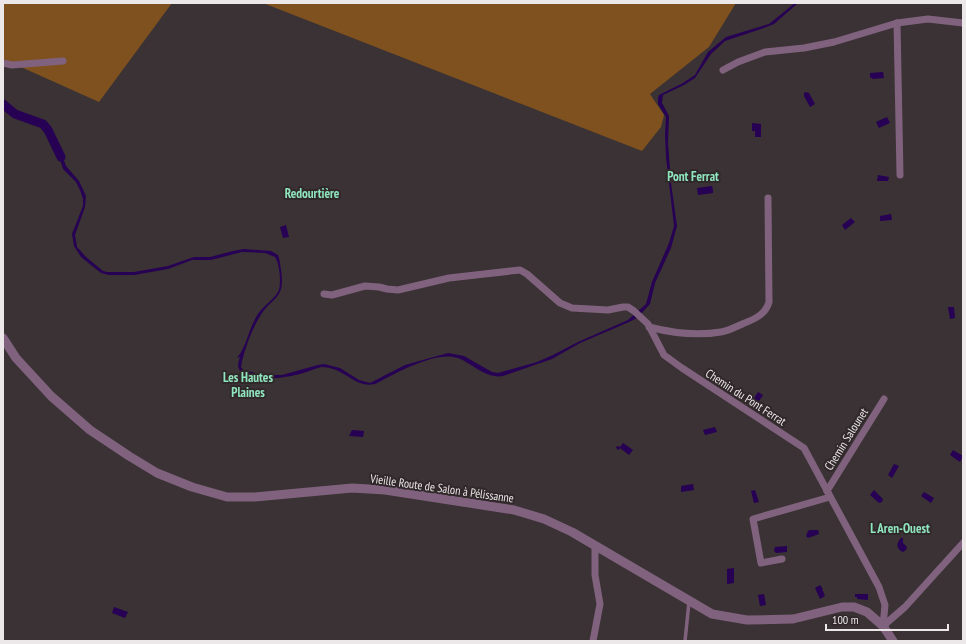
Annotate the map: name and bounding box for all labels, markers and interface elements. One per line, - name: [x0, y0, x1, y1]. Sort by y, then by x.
- district label: Pont Ferrat: [667, 168, 719, 185]
- district label: Redourtière: [285, 185, 340, 202]
- street label: Chemin du Pont Ferrat: [703, 365, 790, 429]
- district label: Les Hautes Plaines: [223, 369, 273, 401]
- street label: Chemin Salounet: [821, 404, 871, 473]
- street label: Vieille Route de Salon à Pélissanne: [368, 470, 515, 506]
- district label: L Aren-Ouest: [870, 520, 930, 537]
- scale bar: [826, 606, 948, 632]
- text: 100 m: [832, 612, 859, 627]

